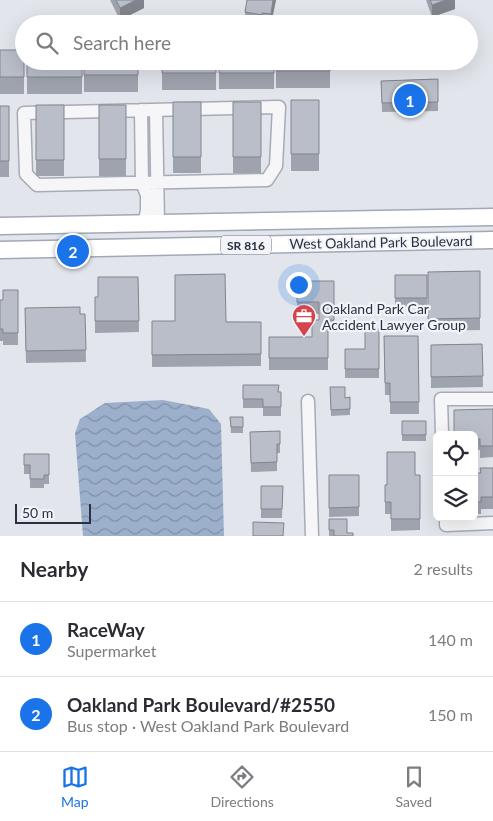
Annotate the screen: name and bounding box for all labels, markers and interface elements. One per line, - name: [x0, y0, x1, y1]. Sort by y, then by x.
- search box: [15, 15, 478, 70]
- icon: search: [33, 29, 61, 57]
- text: Search here: [73, 31, 171, 54]
- pin: 1: [394, 81, 426, 119]
- pin: 2: [57, 232, 89, 270]
- street label: West Oakland Park Boulevard: [289, 232, 473, 252]
- road number: SR 816: [221, 236, 271, 254]
- your location: [286, 272, 312, 298]
- place label: Oakland Park Car Accident Lawyer Group: [322, 300, 466, 333]
- office icon: Oakland Park Car Accident Lawyer Group: [291, 303, 317, 337]
- map controls: [433, 431, 478, 521]
- button: locate: [433, 431, 478, 476]
- button: layers: [433, 476, 478, 521]
- scale bar: [15, 501, 91, 524]
- text: 50 m: [22, 504, 53, 521]
- text: Nearby: [20, 556, 88, 581]
- text: 2 results: [413, 559, 473, 578]
- text: RaceWay: [67, 618, 145, 641]
- text: 1: [31, 630, 41, 649]
- text: 140 m: [428, 630, 473, 649]
- text: Supermarket: [67, 641, 156, 660]
- text: Oakland Park Boulevard/#2550: [67, 693, 335, 716]
- text: 2: [31, 705, 41, 724]
- text: 150 m: [428, 705, 473, 724]
- text: Bus stop · West Oakland Park Boulevard: [67, 716, 349, 735]
- tab: Map: [61, 763, 89, 810]
- tab: Directions: [211, 763, 274, 810]
- tab: Saved: [396, 763, 432, 810]

